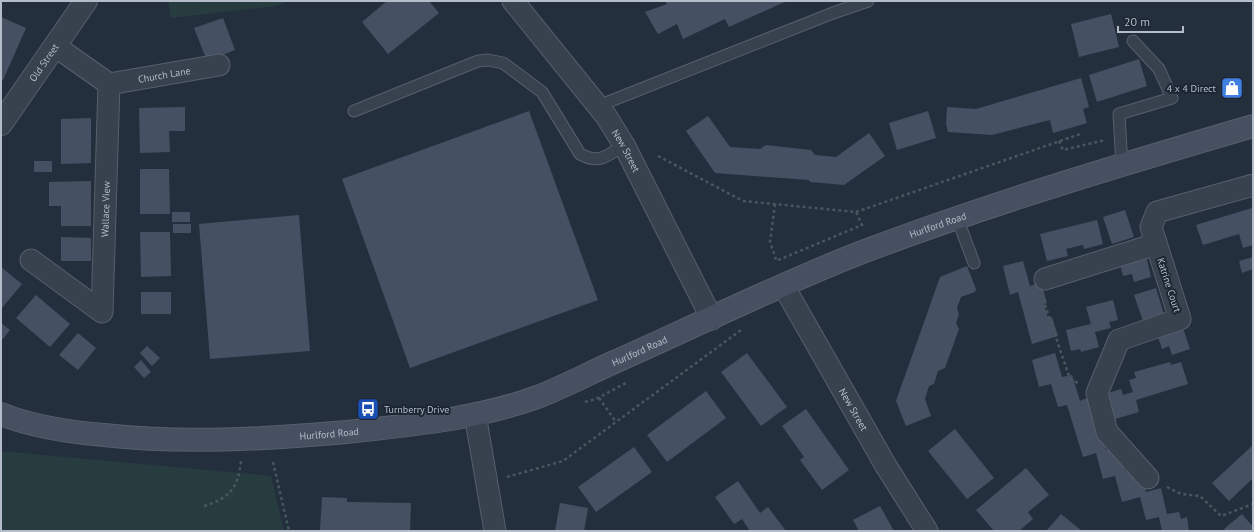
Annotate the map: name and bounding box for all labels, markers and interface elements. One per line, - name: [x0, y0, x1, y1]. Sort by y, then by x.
- scale bar: [1118, 8, 1183, 34]
- text: 20 m: [1124, 14, 1150, 29]
- street label: Old Street: [26, 40, 62, 84]
- street label: Church Lane: [137, 64, 192, 85]
- shop icon: 4 x 4 Direct: [1219, 75, 1245, 101]
- place label: 4 x 4 Direct: [1167, 82, 1217, 95]
- street label: New Street: [609, 127, 643, 175]
- street label: Wallace View: [98, 180, 113, 237]
- street label: Hurlford Road: [907, 209, 968, 241]
- street label: Katrine Court: [1154, 256, 1184, 315]
- street label: Hurlford Road: [610, 332, 669, 369]
- street label: New Street: [836, 386, 871, 433]
- bus stop icon: Turnberry Drive: [355, 396, 381, 422]
- place label: Turnberry Drive: [384, 403, 449, 416]
- street label: Hurlford Road: [299, 424, 359, 442]

